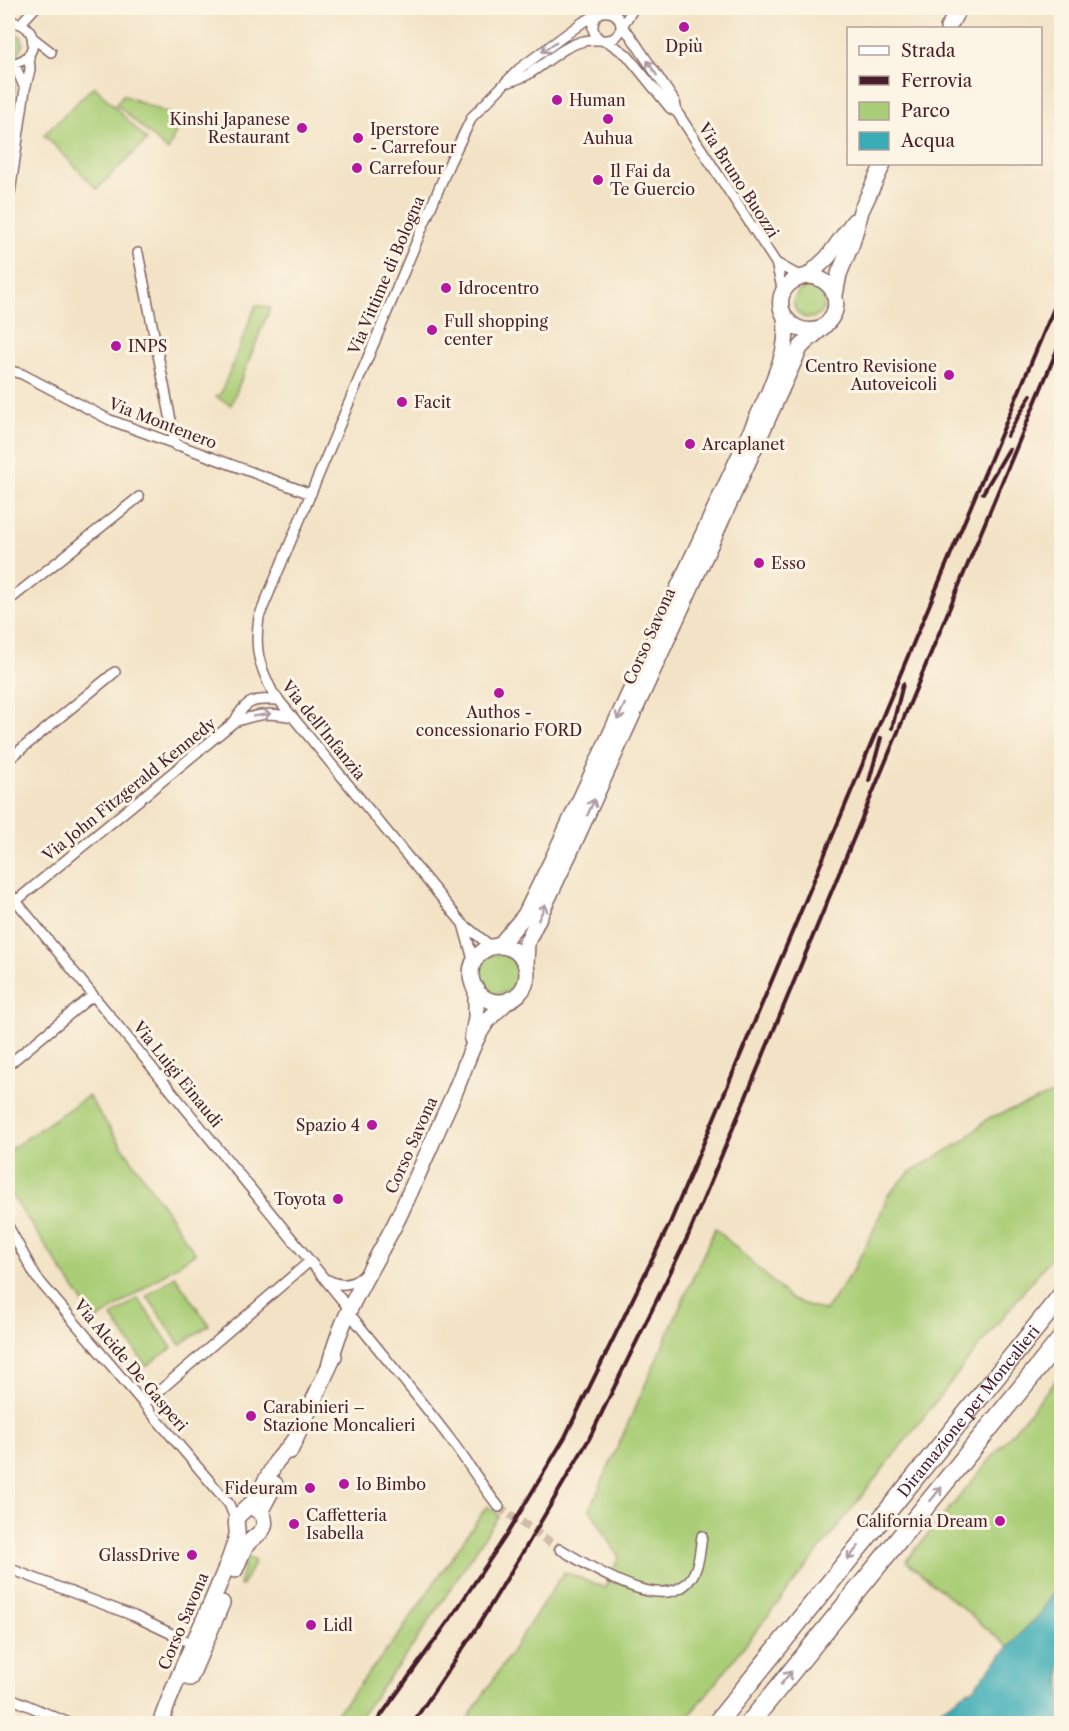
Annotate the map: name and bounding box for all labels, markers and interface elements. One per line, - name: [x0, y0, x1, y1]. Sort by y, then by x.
- marker: Dpiù: [677, 20, 691, 34]
- legend: [847, 27, 1042, 165]
- place label: Dpiù: [665, 36, 703, 56]
- text: Strada: [901, 40, 956, 62]
- one-way arrow: [542, 41, 558, 53]
- one-way arrow: [646, 60, 658, 77]
- text: Ferrovia: [901, 70, 973, 92]
- place label: Human: [569, 90, 626, 110]
- marker: Human: [550, 93, 564, 107]
- text: Parco: [901, 100, 950, 122]
- place label: Kinshi Japanese Restaurant: [169, 109, 290, 147]
- marker: Auhua: [601, 112, 615, 126]
- street label: Via Bruno Buozzi: [694, 118, 784, 241]
- place label: Iperstore - Carrefour: [370, 119, 457, 157]
- marker: Kinshi Japanese Restaurant: [295, 121, 309, 135]
- place label: Auhua: [582, 128, 633, 148]
- text: Acqua: [900, 130, 955, 152]
- marker: Iperstore - Carrefour: [351, 131, 365, 145]
- place label: Carrefour: [369, 158, 444, 178]
- marker: Carrefour: [350, 161, 364, 175]
- place label: Il Fai da Te Guercio: [610, 161, 695, 199]
- marker: Il Fai da Te Guercio: [591, 173, 605, 187]
- street label: Via Vittime di Bologna: [343, 192, 429, 358]
- place label: Idrocentro: [458, 278, 539, 298]
- marker: Idrocentro: [439, 281, 453, 295]
- place label: Full shopping center: [444, 311, 548, 349]
- marker: Full shopping center: [425, 323, 439, 337]
- place label: INPS: [128, 336, 167, 356]
- marker: INPS: [109, 339, 123, 353]
- place label: Centro Revisione Autoveicoli: [805, 356, 937, 394]
- marker: Centro Revisione Autoveicoli: [942, 368, 956, 382]
- place label: Facit: [414, 392, 452, 412]
- street label: Via Montenero: [105, 393, 220, 453]
- marker: Facit: [395, 395, 409, 409]
- place label: Arcaplanet: [701, 434, 785, 454]
- marker: Arcaplanet: [683, 437, 697, 451]
- place label: Esso: [771, 553, 806, 573]
- marker: Esso: [752, 556, 766, 570]
- street label: Corso Savona: [619, 584, 679, 688]
- street label: Via dell'Infanzia: [277, 675, 371, 784]
- marker: Authos - concessionario FORD: [492, 686, 506, 700]
- place label: Authos - concessionario FORD: [416, 702, 582, 740]
- one-way arrow: [614, 702, 626, 720]
- one-way arrow: [251, 709, 271, 720]
- street label: Via John Fitzgerald Kennedy: [37, 712, 221, 866]
- one-way arrow: [585, 799, 597, 817]
- one-way arrow: [537, 903, 549, 921]
- street label: Via Luigi Einaudi: [129, 1016, 227, 1131]
- street label: Corso Savona: [381, 1093, 441, 1197]
- place label: Spazio 4: [296, 1115, 360, 1135]
- marker: Spazio 4: [365, 1118, 379, 1132]
- place label: Toyota: [274, 1189, 327, 1209]
- marker: Toyota: [331, 1192, 345, 1206]
- street label: Via Alcide De Gasperi: [69, 1294, 192, 1435]
- street label: Diramazione per Moncalieri: [893, 1321, 1044, 1501]
- place label: Carabinieri – Stazione Moncalieri: [263, 1397, 416, 1435]
- marker: Carabinieri – Stazione Moncalieri: [244, 1409, 258, 1423]
- place label: Io Bimbo: [356, 1474, 426, 1494]
- marker: Io Bimbo: [337, 1477, 351, 1491]
- place label: Fideuram: [224, 1478, 298, 1498]
- marker: Fideuram: [303, 1481, 317, 1495]
- one-way arrow: [929, 1486, 942, 1502]
- place label: Caffetteria Isabella: [306, 1505, 387, 1543]
- place label: California Dream: [856, 1511, 988, 1531]
- marker: California Dream: [993, 1514, 1007, 1528]
- marker: Caffetteria Isabella: [287, 1517, 301, 1531]
- place label: GlassDrive: [99, 1545, 180, 1565]
- one-way arrow: [847, 1545, 860, 1561]
- marker: GlassDrive: [185, 1548, 199, 1562]
- street label: Corso Savona: [153, 1569, 213, 1673]
- place label: Lidl: [323, 1615, 353, 1635]
- marker: Lidl: [304, 1618, 318, 1632]
- one-way arrow: [780, 1670, 793, 1686]

